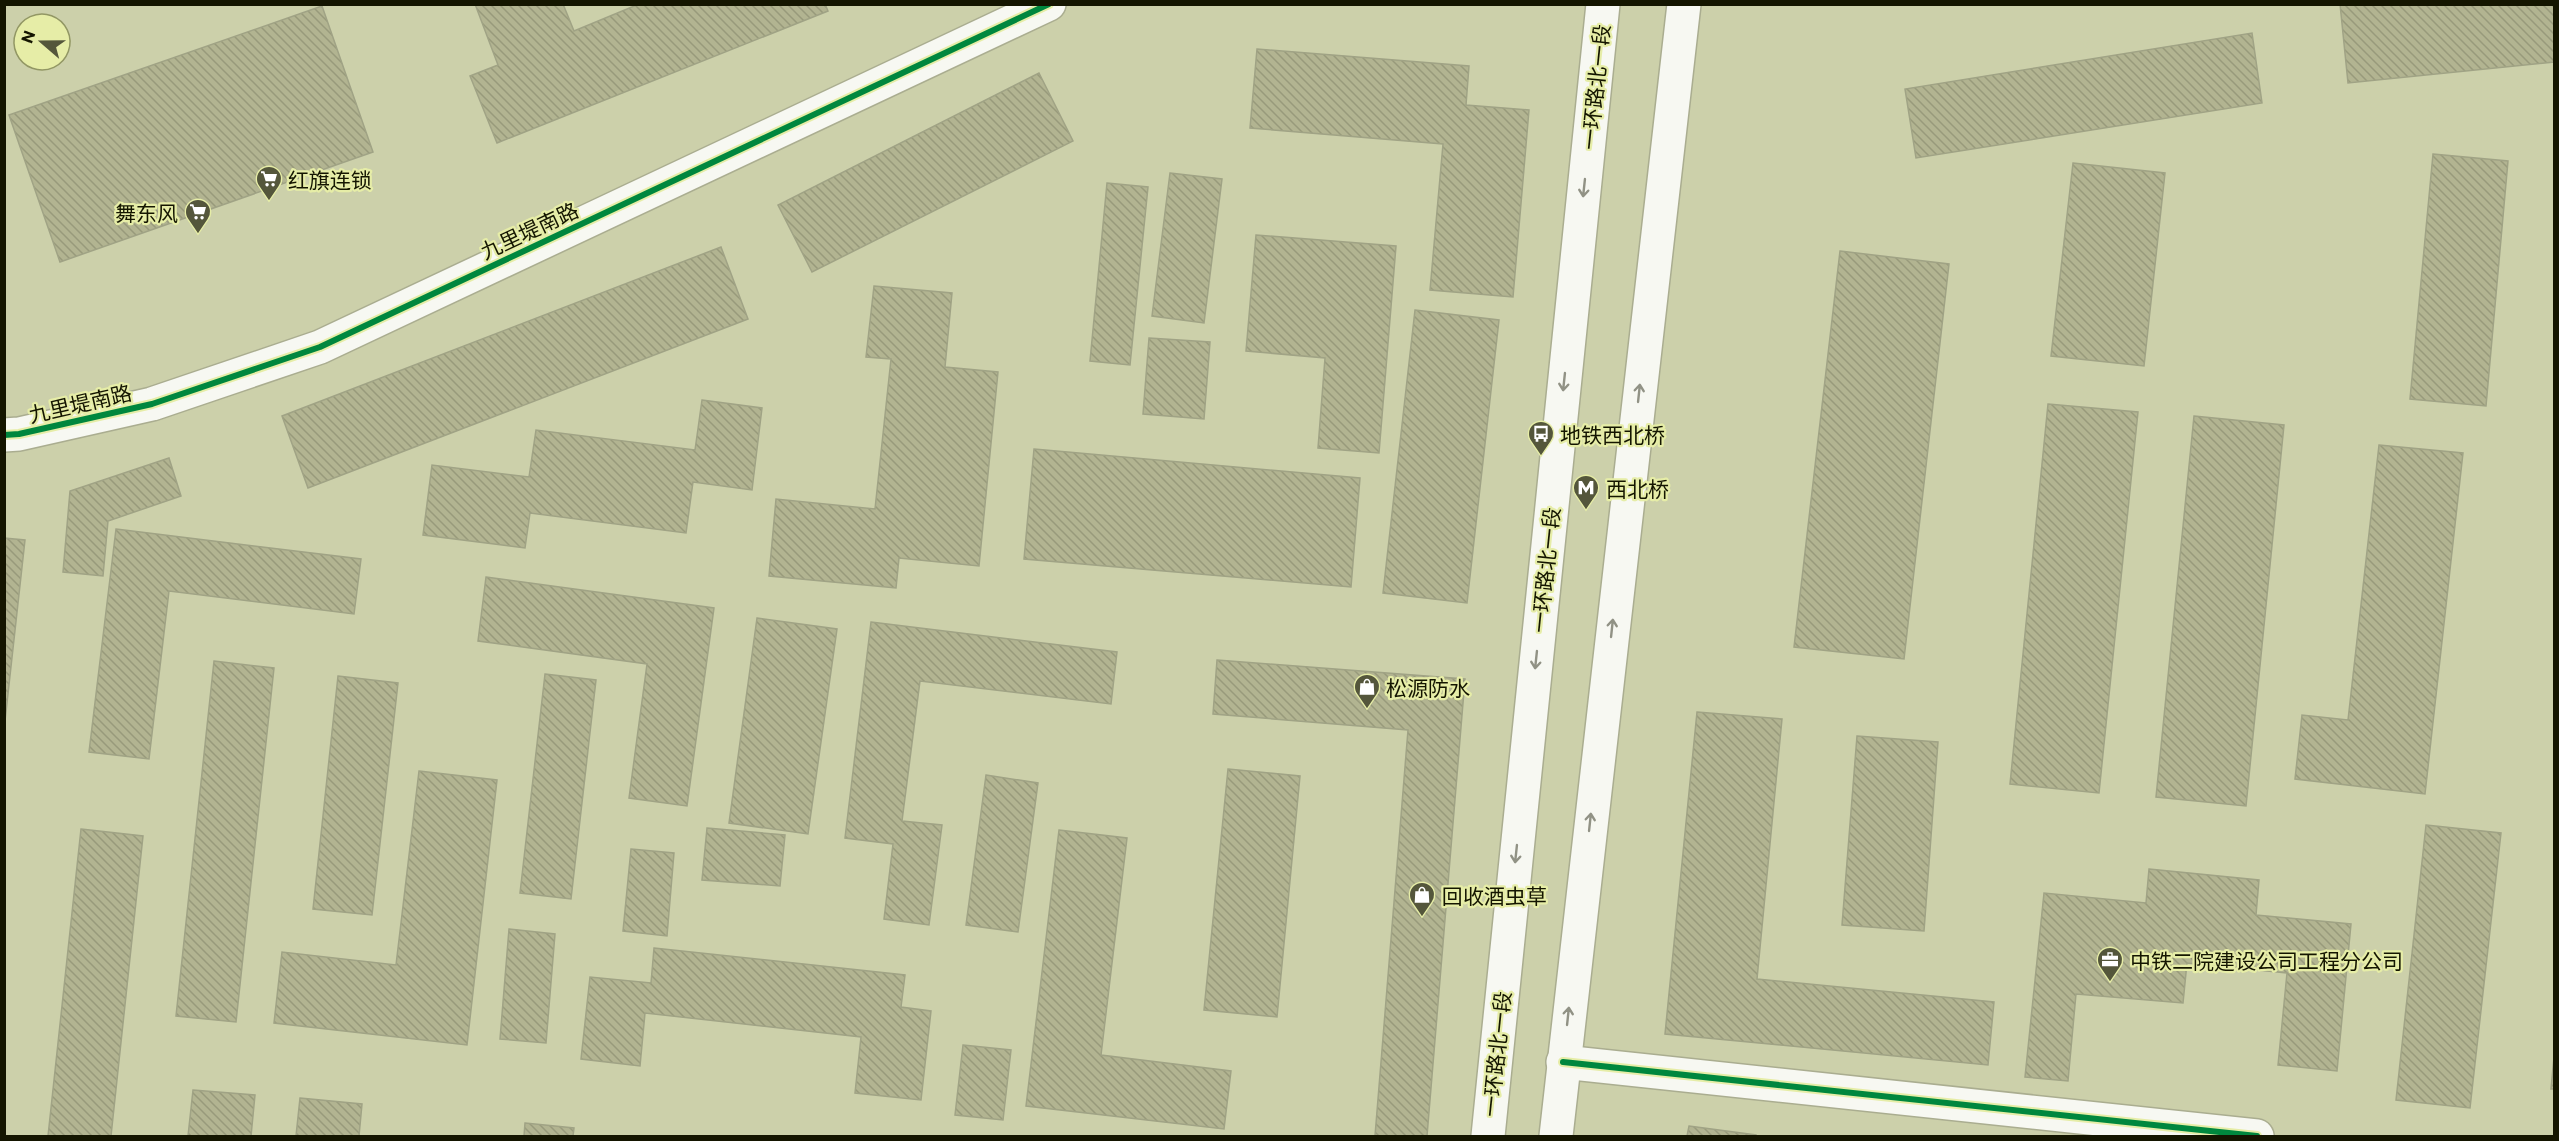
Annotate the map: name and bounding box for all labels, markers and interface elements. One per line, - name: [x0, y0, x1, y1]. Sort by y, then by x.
- north arrow: [12, 12, 72, 72]
- street label: 一环路北一段: [1576, 23, 1614, 151]
- text: N: [16, 28, 38, 46]
- supermarket icon: 红旗连锁: [254, 164, 284, 202]
- place label: 红旗连锁: [288, 167, 372, 192]
- one-way arrow: [1578, 178, 1589, 197]
- street label: 九里堤南路: [476, 196, 582, 264]
- supermarket icon: 舞东风: [183, 197, 213, 235]
- place label: 舞东风: [115, 200, 178, 225]
- one-way arrow: [1559, 372, 1570, 391]
- street label: 九里堤南路: [26, 379, 134, 427]
- one-way arrow: [1634, 383, 1645, 403]
- bus stop icon: 地铁西北桥: [1526, 419, 1556, 457]
- place label: 地铁西北桥: [1560, 422, 1665, 447]
- metro station icon: 西北桥: [1571, 473, 1601, 511]
- place label: 西北桥: [1606, 476, 1669, 501]
- street label: 一环路北一段: [1526, 506, 1564, 634]
- one-way arrow: [1607, 619, 1618, 639]
- one-way arrow: [1530, 649, 1541, 669]
- shop icon: 松源防水: [1352, 672, 1382, 710]
- place label: 松源防水: [1386, 675, 1470, 700]
- one-way arrow: [1585, 812, 1596, 832]
- one-way arrow: [1510, 843, 1521, 863]
- shop icon: 回收酒虫草: [1407, 880, 1437, 918]
- place label: 回收酒虫草: [1442, 883, 1547, 908]
- office icon: 中铁二院建设公司工程分公司: [2095, 945, 2125, 983]
- place label: 中铁二院建设公司工程分公司: [2130, 948, 2403, 973]
- street label: 一环路北一段: [1477, 990, 1515, 1118]
- one-way arrow: [1563, 1006, 1574, 1026]

